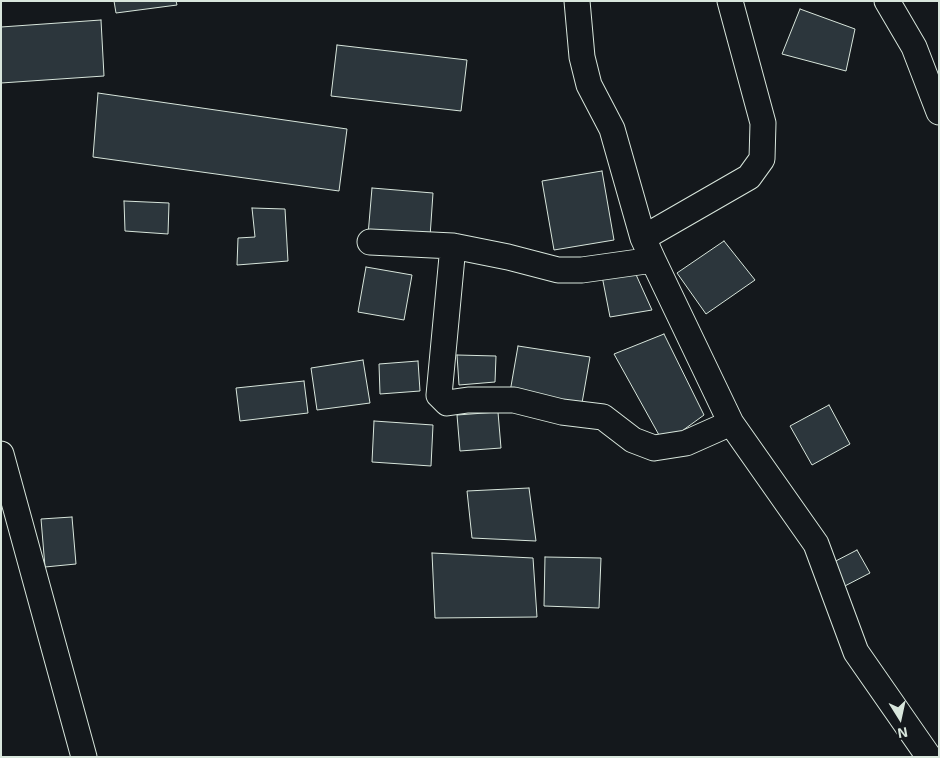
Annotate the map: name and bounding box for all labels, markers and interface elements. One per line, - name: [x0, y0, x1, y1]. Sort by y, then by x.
- north arrow: [875, 693, 925, 743]
- text: N: [896, 724, 909, 743]

